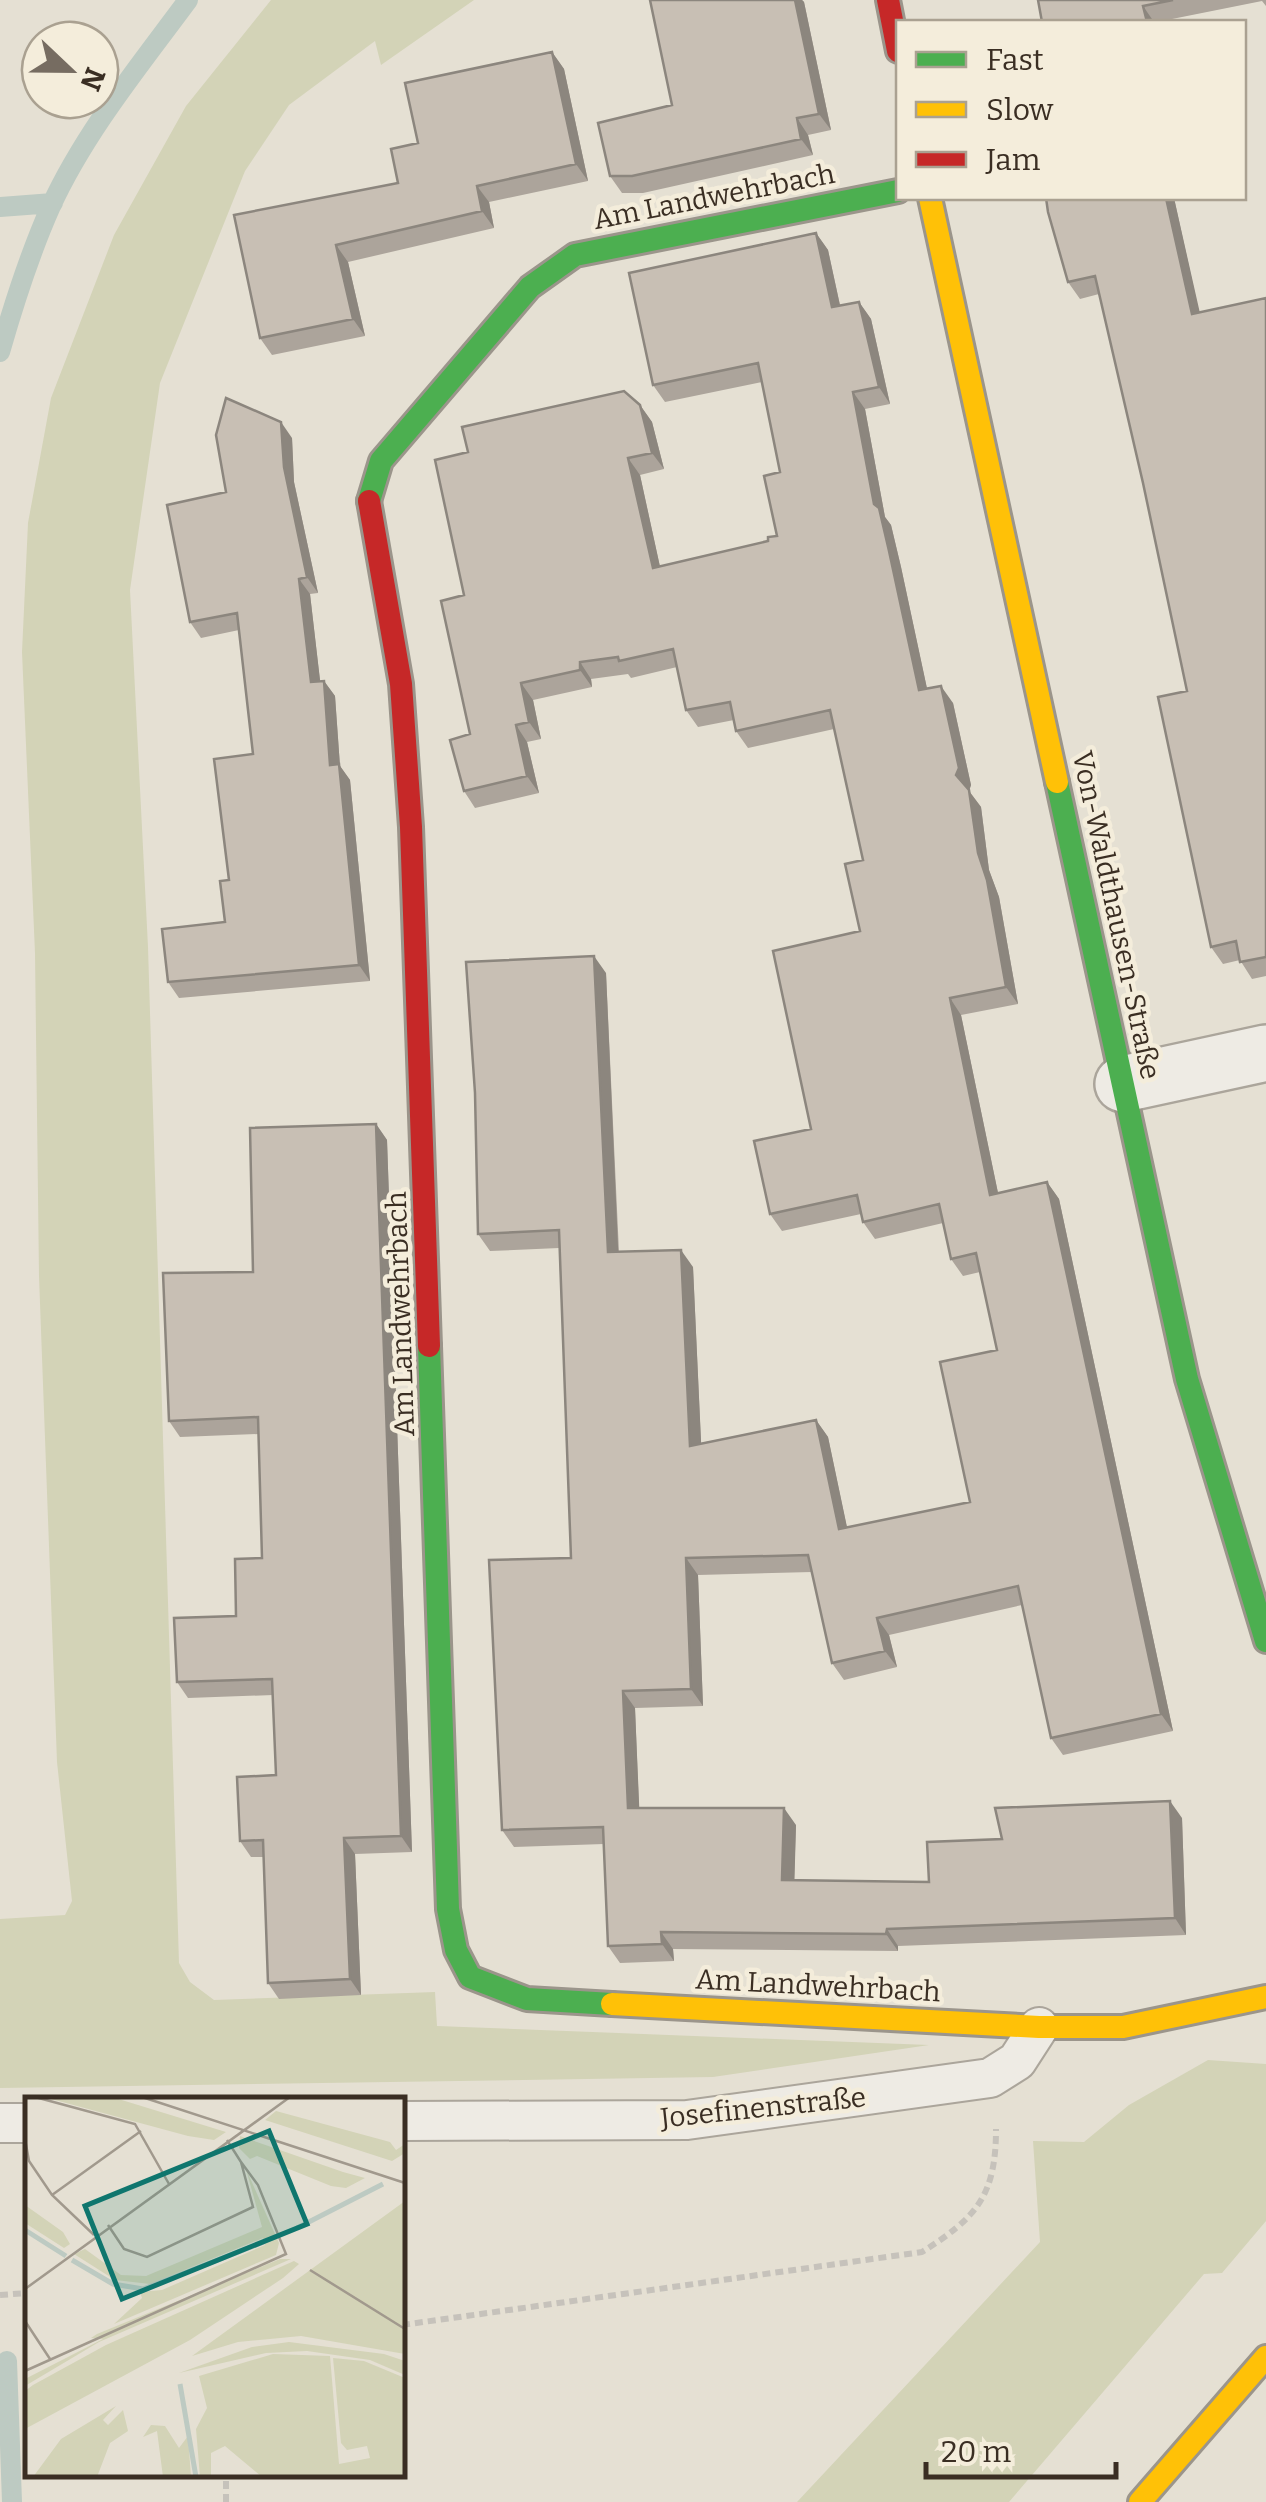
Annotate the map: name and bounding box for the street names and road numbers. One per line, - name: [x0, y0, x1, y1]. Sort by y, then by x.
- street label: Am Landwehrbach: [591, 157, 838, 236]
- street label: Von-Waldthausen-Straße: [1066, 748, 1167, 1082]
- street label: Am Landwehrbach: [380, 1191, 421, 1437]
- street label: Am Landwehrbach: [695, 1963, 941, 2008]
- street label: Josefinenstraße: [658, 2080, 867, 2135]

